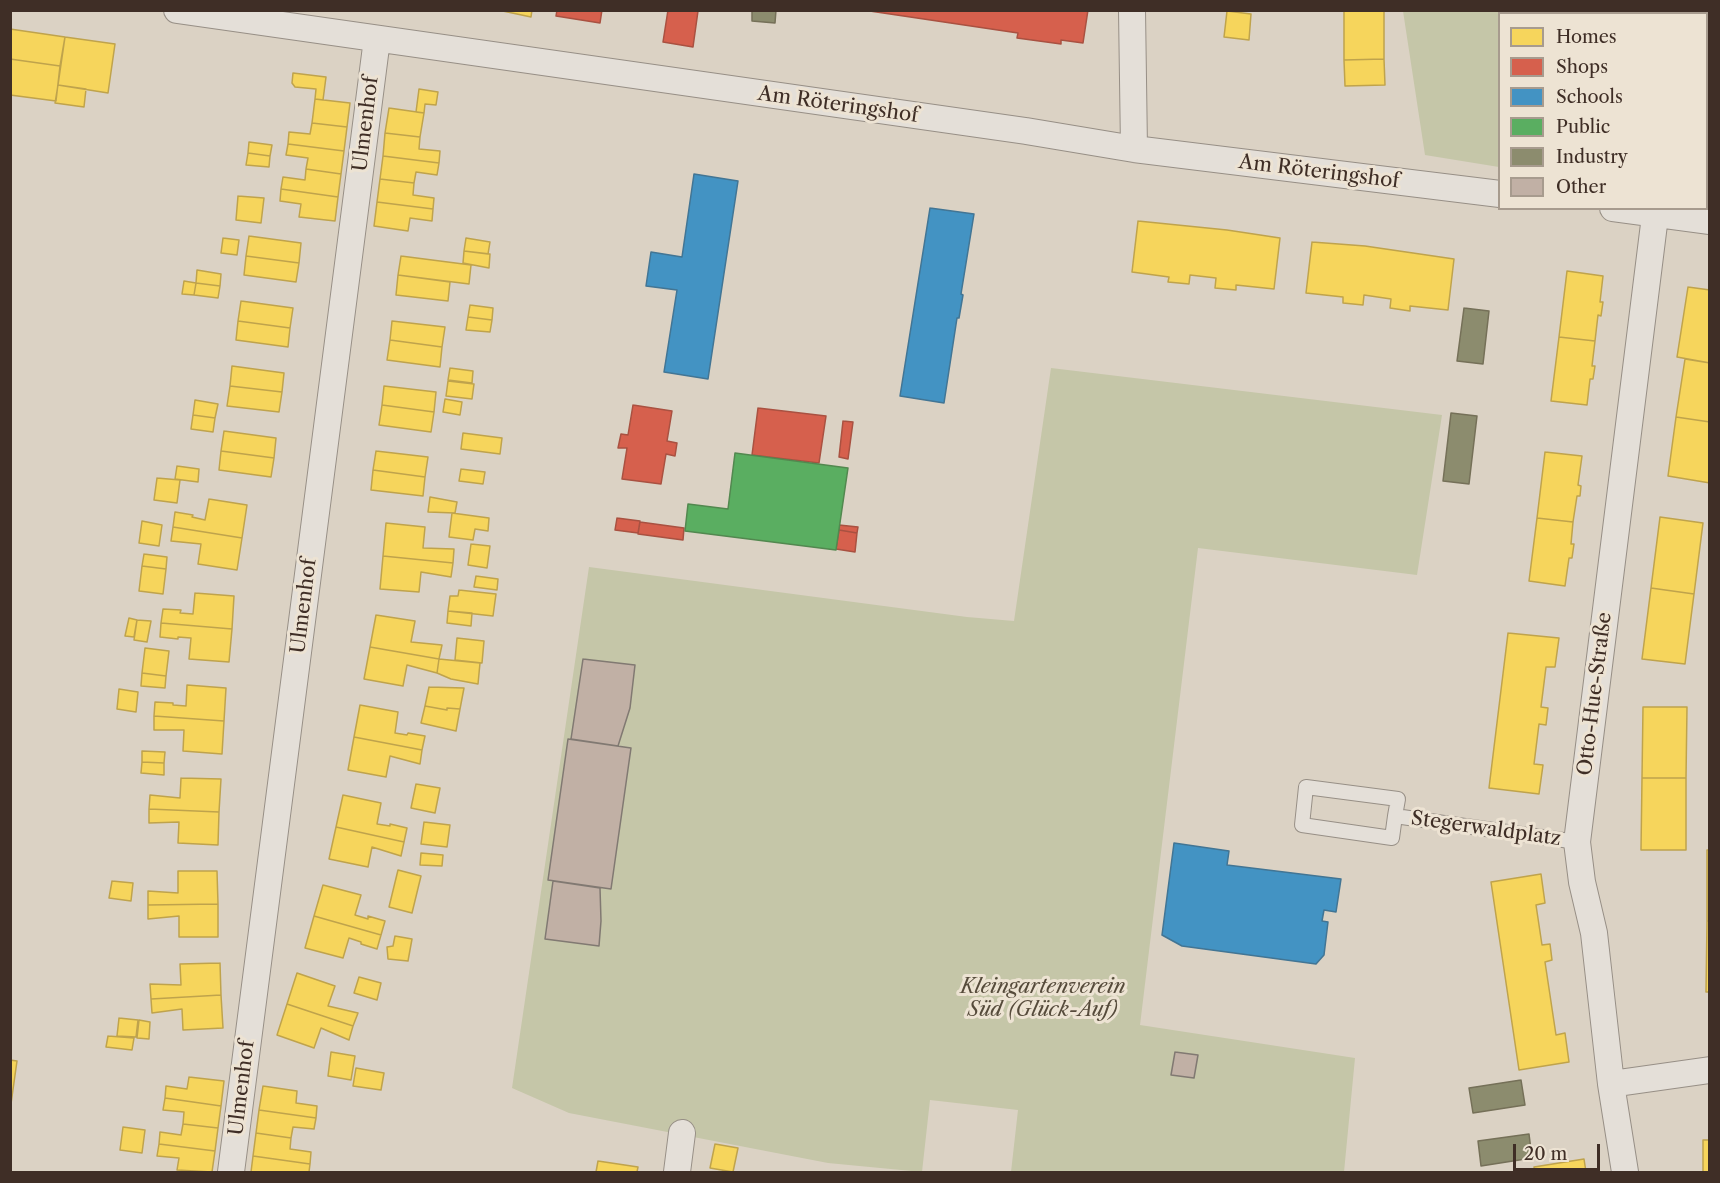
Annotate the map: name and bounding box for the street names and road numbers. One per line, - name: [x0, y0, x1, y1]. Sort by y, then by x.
- street label: Ulmenhof: [348, 75, 384, 173]
- street label: Am Röteringshof: [756, 82, 920, 128]
- street label: Am Röteringshof: [1237, 150, 1401, 194]
- street label: Ulmenhof: [286, 557, 322, 655]
- street label: Otto-Hue-Straße: [1573, 611, 1617, 777]
- street label: Stegerwaldplatz: [1409, 807, 1563, 851]
- street label: Ulmenhof: [224, 1039, 260, 1137]

